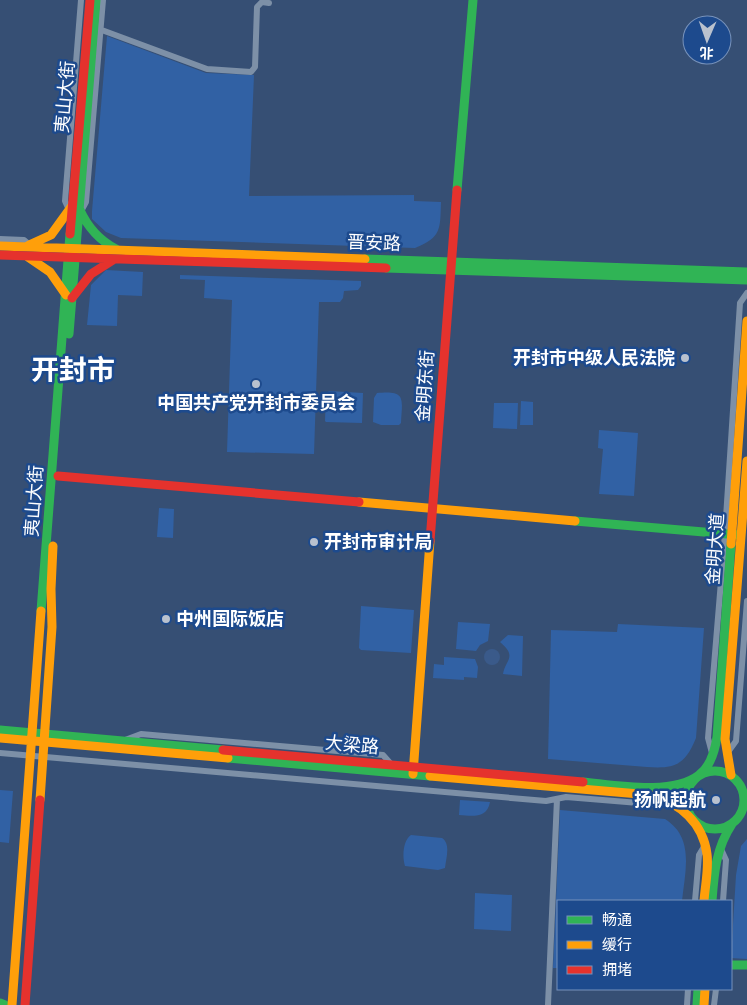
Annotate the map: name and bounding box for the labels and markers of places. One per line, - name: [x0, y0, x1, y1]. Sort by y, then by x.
- place label: 开封市中级人民法院: [513, 347, 675, 369]
- marker: 开封市中级人民法院: [679, 352, 691, 364]
- marker: 中国共产党开封市委员会: [250, 378, 262, 390]
- place label: 中国共产党开封市委员会: [157, 392, 355, 414]
- place label: 开封市审计局: [324, 531, 432, 553]
- marker: 开封市审计局: [308, 536, 320, 548]
- place label: 中州国际饭店: [176, 608, 284, 630]
- marker: 中州国际饭店: [160, 613, 172, 625]
- place label: 扬帆起航: [634, 789, 706, 811]
- marker: 扬帆起航: [710, 794, 722, 806]

